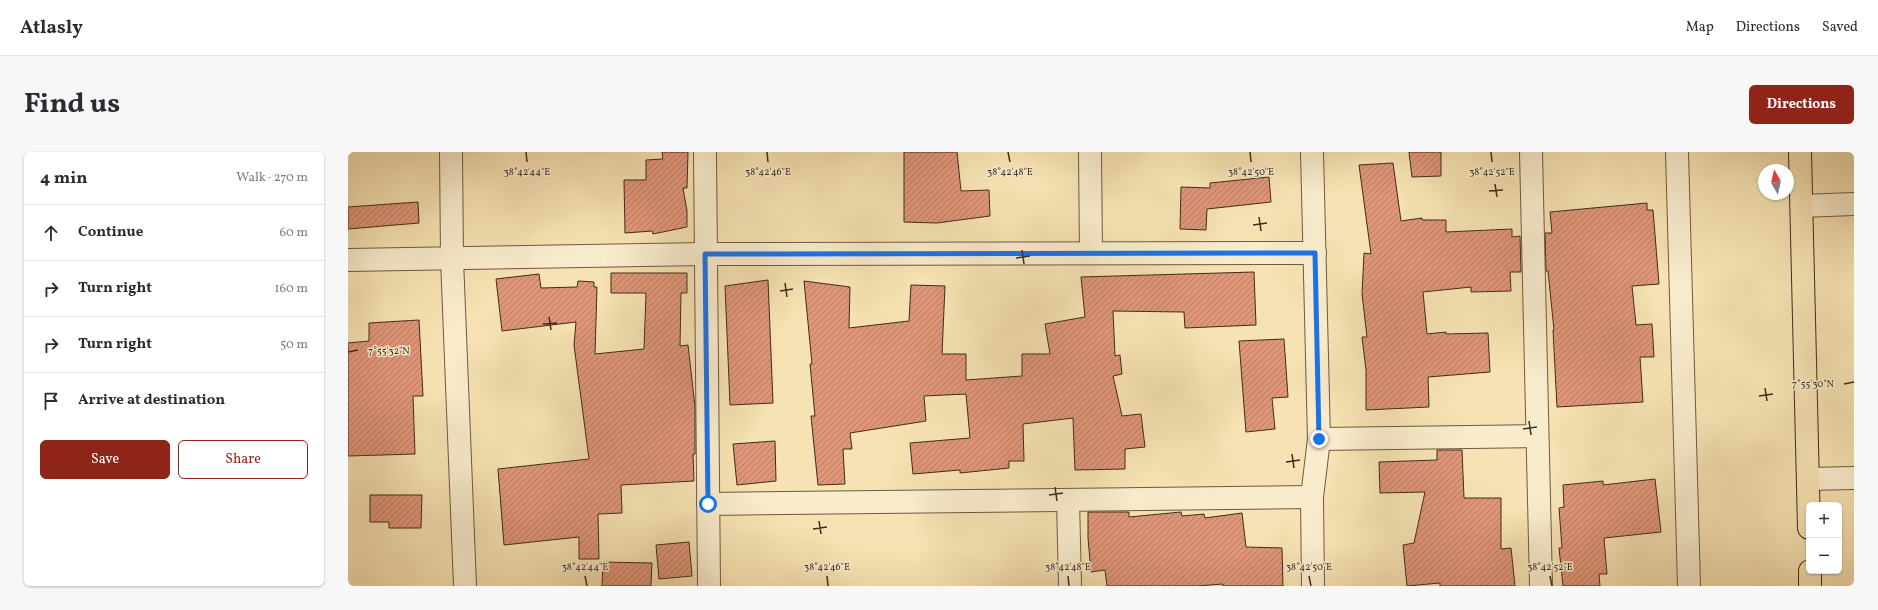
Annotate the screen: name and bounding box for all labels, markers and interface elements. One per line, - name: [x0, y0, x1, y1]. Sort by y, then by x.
- text: Atlasly: [20, 15, 83, 41]
- text: Map: [1686, 18, 1714, 37]
- text: Directions: [1736, 18, 1800, 37]
- text: Saved: [1822, 18, 1858, 37]
- text: Find us: [24, 85, 120, 124]
- button: Directions: [1749, 85, 1854, 124]
- north arrow: [1758, 164, 1794, 200]
- text: 38°42'44"E: [504, 165, 550, 179]
- text: 38°42'46"E: [745, 165, 791, 179]
- text: 38°42'48"E: [987, 165, 1033, 179]
- text: 38°42'50"E: [1228, 165, 1274, 179]
- text: 38°42'52"E: [1469, 165, 1515, 179]
- text: 4 min: [40, 167, 87, 190]
- text: Walk · 270 m: [236, 169, 308, 187]
- icon: ahead: [40, 222, 62, 244]
- text: Continue: [78, 222, 143, 243]
- text: 60 m: [280, 224, 308, 242]
- icon: right: [40, 278, 62, 300]
- text: Turn right: [78, 278, 152, 299]
- text: 160 m: [274, 280, 308, 298]
- icon: right: [40, 334, 62, 356]
- text: Turn right: [78, 334, 152, 355]
- text: 50 m: [280, 336, 308, 354]
- text: 7°55'32"N: [368, 344, 410, 358]
- text: 7°55'30"N: [1792, 377, 1834, 391]
- icon: arrive: [40, 390, 62, 412]
- text: Arrive at destination: [78, 390, 225, 411]
- route end: [1310, 430, 1328, 448]
- button: Save: [40, 440, 170, 479]
- button: Share: [178, 440, 308, 479]
- route start: [699, 495, 717, 513]
- map controls: [1806, 502, 1842, 574]
- button: +: [1806, 502, 1842, 538]
- button: −: [1806, 538, 1842, 574]
- text: 38°42'44"E: [562, 560, 608, 574]
- text: 38°42'46"E: [804, 560, 850, 574]
- text: 38°42'48"E: [1045, 560, 1091, 574]
- text: 38°42'50"E: [1286, 560, 1332, 574]
- text: 38°42'52"E: [1527, 560, 1573, 574]

